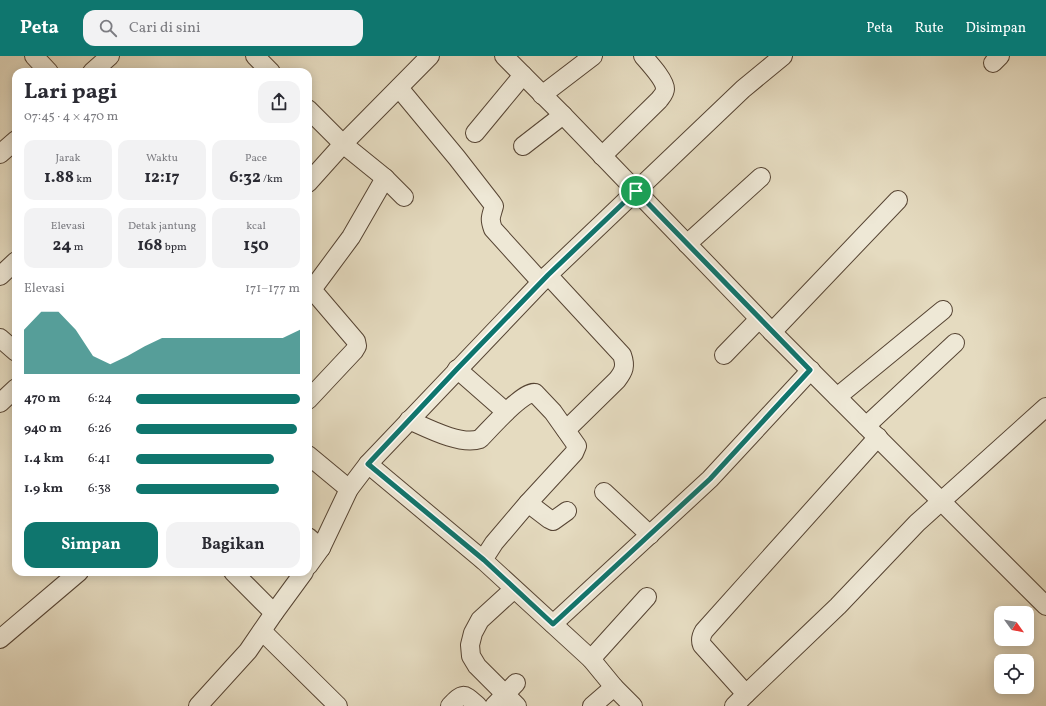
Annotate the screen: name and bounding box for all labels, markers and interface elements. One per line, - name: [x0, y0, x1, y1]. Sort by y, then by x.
- search box: [83, 10, 363, 46]
- text: Peta: [20, 15, 59, 41]
- icon: search: [97, 17, 119, 39]
- text: Cari di sini: [129, 18, 200, 39]
- text: Peta: [866, 19, 893, 38]
- text: Rute: [915, 19, 944, 38]
- text: Disimpan: [966, 19, 1026, 38]
- text: Lari pagi: [24, 77, 118, 108]
- button: share: [258, 81, 300, 123]
- text: 07:45 · 4 × 470 m: [24, 108, 118, 126]
- text: Jarak: [55, 151, 81, 166]
- text: Waktu: [146, 151, 178, 166]
- text: Pace: [245, 151, 267, 166]
- text: 1.88: [44, 166, 74, 189]
- text: 12:17: [144, 166, 180, 189]
- text: 6:32: [229, 166, 261, 189]
- text: km: [74, 172, 92, 187]
- text: /km: [261, 172, 283, 187]
- pin: [619, 174, 653, 208]
- icon: arrive: [625, 180, 647, 202]
- text: Elevasi: [51, 219, 85, 234]
- text: Detak jantung: [128, 219, 196, 234]
- text: kcal: [246, 219, 266, 234]
- text: 24: [53, 234, 71, 257]
- text: 168: [137, 234, 163, 257]
- text: 150: [243, 234, 269, 257]
- text: m: [71, 240, 83, 255]
- text: bpm: [163, 240, 187, 255]
- text: Elevasi: [24, 280, 65, 298]
- text: 171–177 m: [245, 280, 300, 298]
- text: 470 m: [24, 390, 61, 408]
- text: 6:24: [88, 390, 112, 408]
- text: 940 m: [24, 420, 62, 438]
- text: 6:26: [88, 420, 111, 438]
- text: 1.4 km: [24, 450, 64, 468]
- text: 6:41: [88, 450, 110, 468]
- text: 1.9 km: [24, 480, 63, 498]
- text: 6:38: [88, 480, 111, 498]
- button: Simpan: [24, 522, 158, 568]
- button: Bagikan: [166, 522, 300, 568]
- north arrow: [994, 606, 1034, 646]
- map controls: [994, 606, 1034, 694]
- button: locate: [994, 654, 1034, 694]

